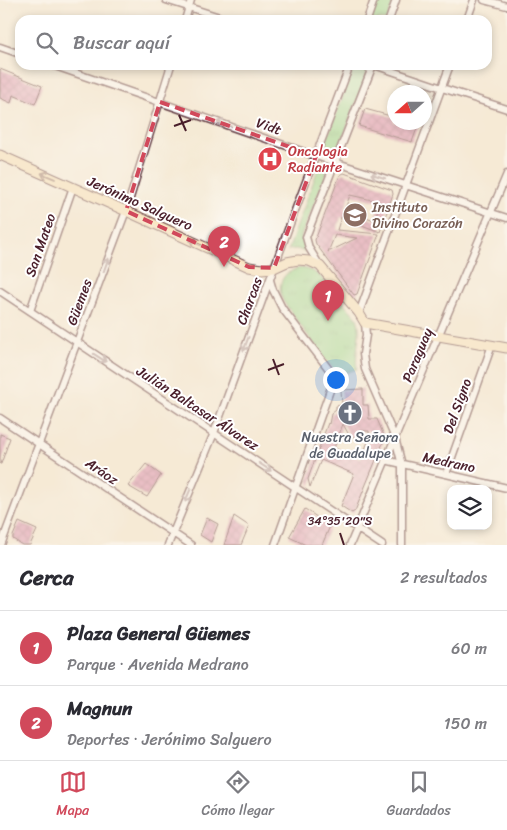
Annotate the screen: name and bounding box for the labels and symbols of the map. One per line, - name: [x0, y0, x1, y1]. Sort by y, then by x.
- north arrow: [387, 85, 432, 130]
- street label: Vidt: [253, 110, 285, 142]
- one-way arrow: [217, 119, 232, 128]
- place label: Oncologia Radiante: [288, 139, 348, 180]
- hospital icon: Oncologia Radiante: [257, 146, 283, 172]
- street label: Jerónimo Salguero: [82, 169, 197, 238]
- one-way arrow: [41, 170, 56, 180]
- one-way arrow: [371, 171, 387, 180]
- place label: Instituto Divino Corazón: [371, 195, 463, 236]
- school or university icon: Instituto Divino Corazón: [342, 202, 368, 228]
- street label: San Mateo: [18, 210, 63, 280]
- pin: 2: [208, 226, 240, 267]
- one-way arrow: [189, 237, 204, 247]
- one-way arrow: [102, 258, 111, 273]
- street label: Charcas: [229, 273, 270, 329]
- street label: Güemes: [60, 275, 100, 329]
- pin: 1: [312, 280, 344, 321]
- street label: Paraguay: [395, 323, 440, 386]
- one-way arrow: [241, 335, 250, 351]
- one-way arrow: [93, 353, 107, 363]
- street label: Julián Baltasar Álvarez: [130, 359, 264, 458]
- your location: [323, 367, 349, 393]
- street label: Del Signo: [436, 375, 479, 437]
- church icon: Nuestra Señora de Guadalupe: [337, 400, 363, 426]
- place label: Nuestra Señora de Guadalupe: [302, 425, 398, 466]
- street label: Medrano: [420, 445, 478, 480]
- street label: Aráoz: [79, 451, 124, 492]
- one-way arrow: [257, 462, 271, 472]
- one-way arrow: [182, 487, 192, 502]
- text: 34°35'20"S: [308, 510, 373, 532]

